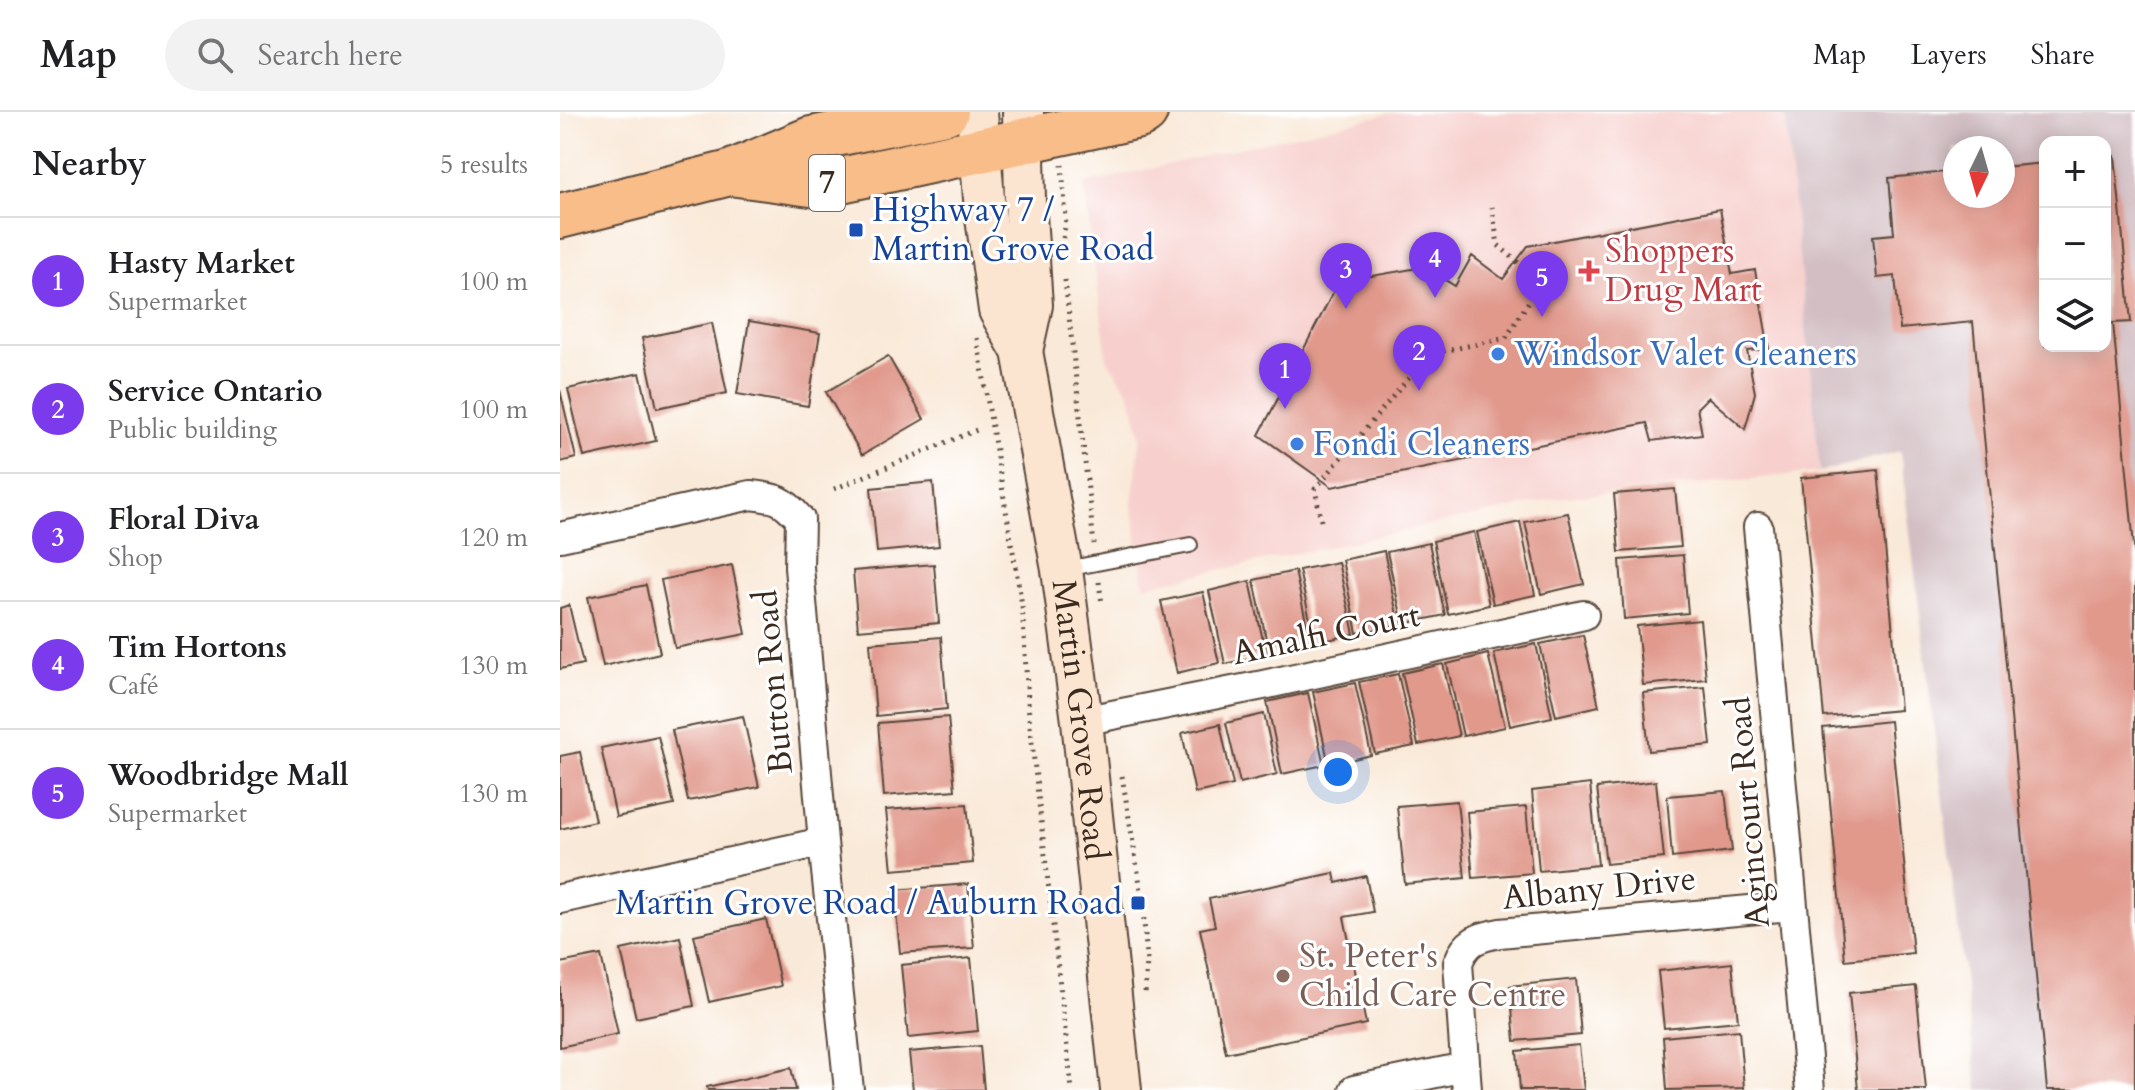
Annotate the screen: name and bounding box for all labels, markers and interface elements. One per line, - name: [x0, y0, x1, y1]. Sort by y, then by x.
- search box: [165, 19, 725, 91]
- text: Map: [40, 29, 117, 81]
- icon: search: [193, 33, 237, 77]
- text: Search here: [257, 35, 403, 76]
- text: Map: [1813, 36, 1866, 74]
- text: Layers: [1910, 36, 1987, 74]
- text: Share: [2031, 36, 2095, 74]
- north arrow: [1943, 136, 2015, 208]
- map controls: [2039, 136, 2111, 352]
- button: +: [2039, 136, 2111, 208]
- text: Nearby: [32, 141, 147, 187]
- text: 5 results: [440, 147, 528, 182]
- road number: 7: [809, 155, 845, 211]
- place label: Highway 7 / Martin Grove Road: [872, 187, 1154, 272]
- button: −: [2039, 208, 2111, 280]
- marker: Highway 7 / Martin Grove Road: [847, 221, 865, 239]
- place label: Shoppers Drug Mart: [1605, 228, 1762, 313]
- pin: 4: [1409, 232, 1461, 298]
- text: Hasty Market: [108, 243, 295, 284]
- pin: 3: [1320, 243, 1372, 309]
- pin: 5: [1516, 251, 1568, 317]
- marker: Shoppers Drug Mart: [1580, 262, 1598, 280]
- text: 1: [51, 264, 65, 299]
- text: 100 m: [459, 264, 528, 299]
- button: layers: [2039, 280, 2111, 352]
- text: Supermarket: [108, 284, 247, 319]
- pin: 2: [1393, 325, 1445, 391]
- place label: Windsor Valet Cleaners: [1513, 331, 1857, 377]
- pin: 1: [1259, 343, 1311, 409]
- marker: Windsor Valet Cleaners: [1489, 345, 1507, 363]
- text: Service Ontario: [108, 371, 323, 412]
- text: 2: [51, 392, 65, 427]
- text: 100 m: [459, 392, 528, 427]
- text: Public building: [108, 412, 277, 447]
- place label: Fondi Cleaners: [1313, 421, 1530, 467]
- marker: Fondi Cleaners: [1288, 435, 1306, 453]
- text: Floral Diva: [108, 499, 260, 540]
- text: 3: [51, 520, 65, 555]
- text: 120 m: [459, 520, 528, 555]
- text: Shop: [108, 540, 163, 575]
- street label: Martin Grove Road: [1041, 577, 1120, 862]
- street label: Button Road: [742, 588, 804, 776]
- street label: Amalfi Court: [1228, 592, 1424, 676]
- text: Tim Hortons: [108, 627, 287, 668]
- text: 4: [51, 648, 65, 683]
- text: 130 m: [459, 648, 528, 683]
- text: Café: [108, 668, 159, 703]
- street label: Agincourt Road: [1715, 695, 1781, 929]
- your location: [1318, 752, 1358, 792]
- text: Woodbridge Mall: [108, 755, 349, 796]
- text: 5: [51, 776, 65, 811]
- text: 130 m: [459, 776, 528, 811]
- text: Supermarket: [108, 796, 247, 831]
- street label: Albany Drive: [1500, 855, 1698, 921]
- place label: Martin Grove Road / Auburn Road: [615, 880, 1122, 926]
- marker: Martin Grove Road / Auburn Road: [1129, 894, 1147, 912]
- place label: St. Peter's Child Care Centre: [1299, 933, 1566, 1018]
- marker: St. Peter's Child Care Centre: [1274, 967, 1292, 985]

